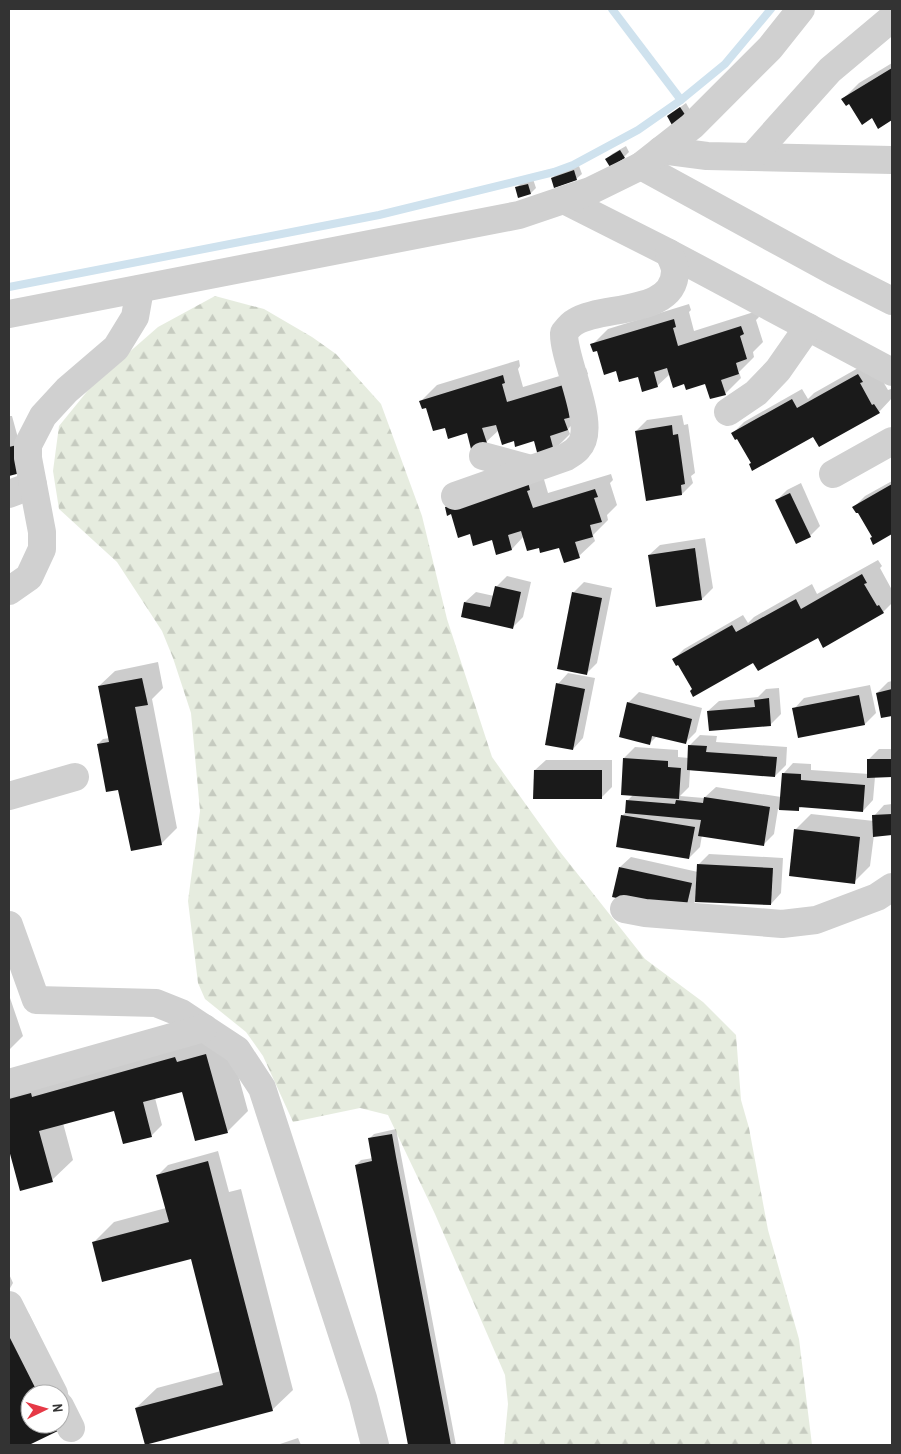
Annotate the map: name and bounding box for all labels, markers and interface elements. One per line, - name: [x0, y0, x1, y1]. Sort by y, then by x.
- north arrow: [20, 1384, 70, 1434]
- text: N: [49, 1403, 67, 1413]

